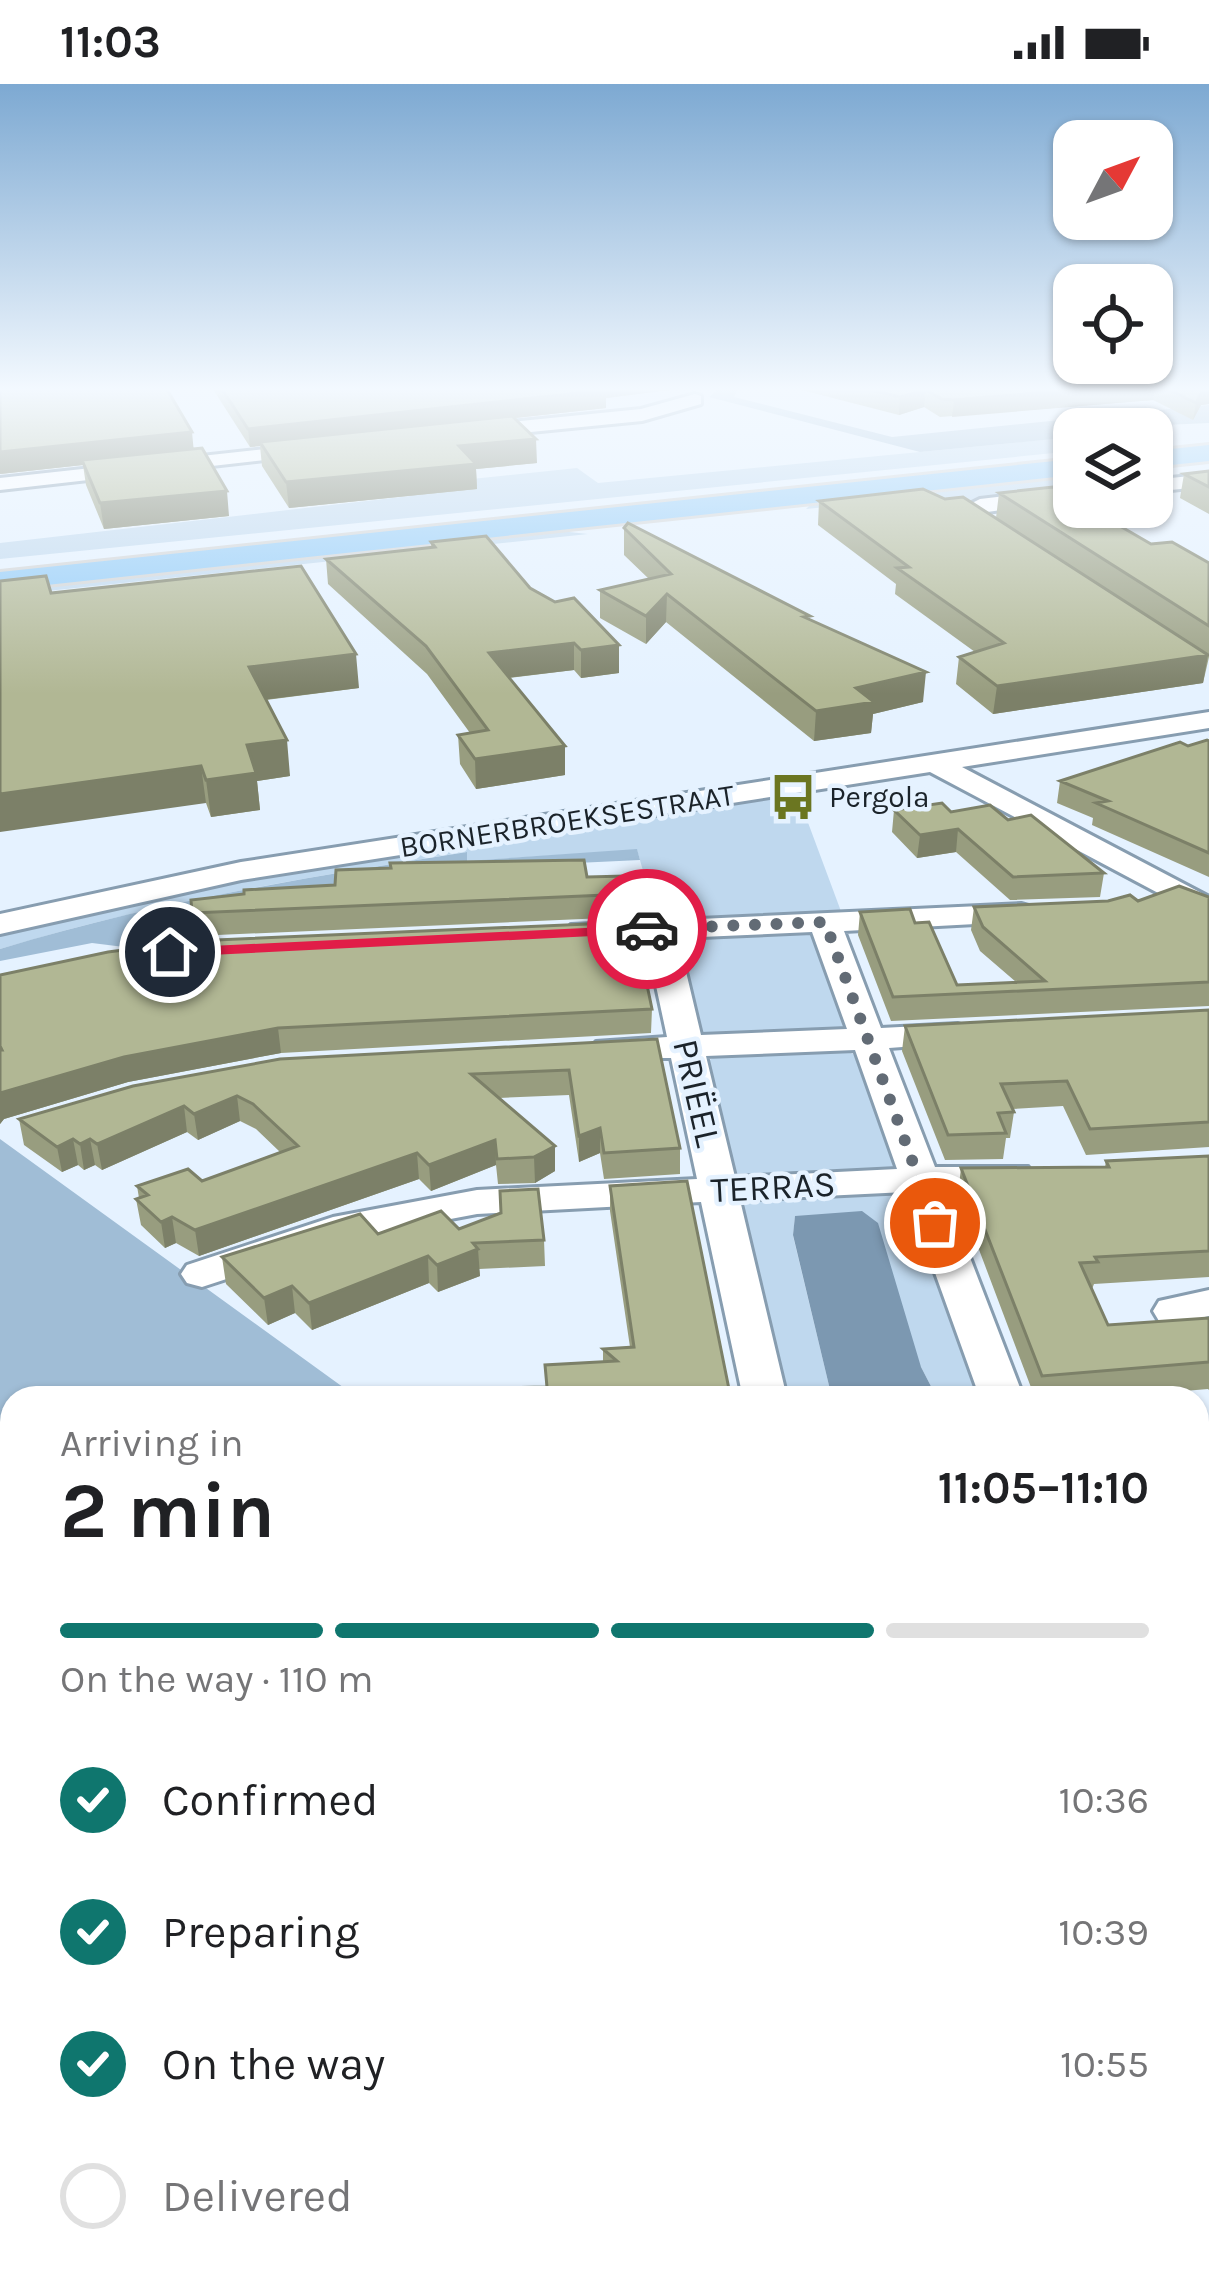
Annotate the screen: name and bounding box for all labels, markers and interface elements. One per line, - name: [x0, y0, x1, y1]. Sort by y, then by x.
- text: 11:03: [60, 16, 161, 68]
- north arrow: [1053, 120, 1173, 240]
- map controls: [1053, 120, 1173, 528]
- button: locate: [1053, 264, 1173, 384]
- button: layers: [1053, 408, 1173, 528]
- bus stop icon: Pergola: [768, 772, 818, 822]
- street label: BORNERBROEKSESTRAAT: [397, 777, 737, 865]
- place label: Pergola: [829, 779, 930, 815]
- courier: [587, 869, 707, 989]
- icon: car: [614, 896, 680, 962]
- pin: [119, 901, 221, 1003]
- icon: home: [137, 919, 203, 985]
- street label: PRIËEL: [664, 1035, 730, 1151]
- street label: TERRAS: [710, 1163, 836, 1211]
- pin: [884, 1172, 986, 1274]
- icon: bag: [902, 1190, 968, 1256]
- text: Arriving in: [60, 1420, 243, 1466]
- text: 11:05–11:10: [938, 1462, 1149, 1514]
- text: 2 min: [60, 1465, 275, 1557]
- text: On the way · 110 m: [60, 1656, 374, 1702]
- icon: check: [60, 1767, 126, 1833]
- text: Confirmed: [162, 1774, 378, 1826]
- text: 10:36: [1059, 1777, 1149, 1823]
- icon: check: [60, 1899, 126, 1965]
- text: Preparing: [162, 1906, 360, 1958]
- text: 10:39: [1058, 1909, 1149, 1955]
- icon: check: [60, 2031, 126, 2097]
- text: On the way: [162, 2038, 385, 2090]
- text: 10:55: [1060, 2041, 1149, 2087]
- text: Delivered: [162, 2170, 353, 2222]

